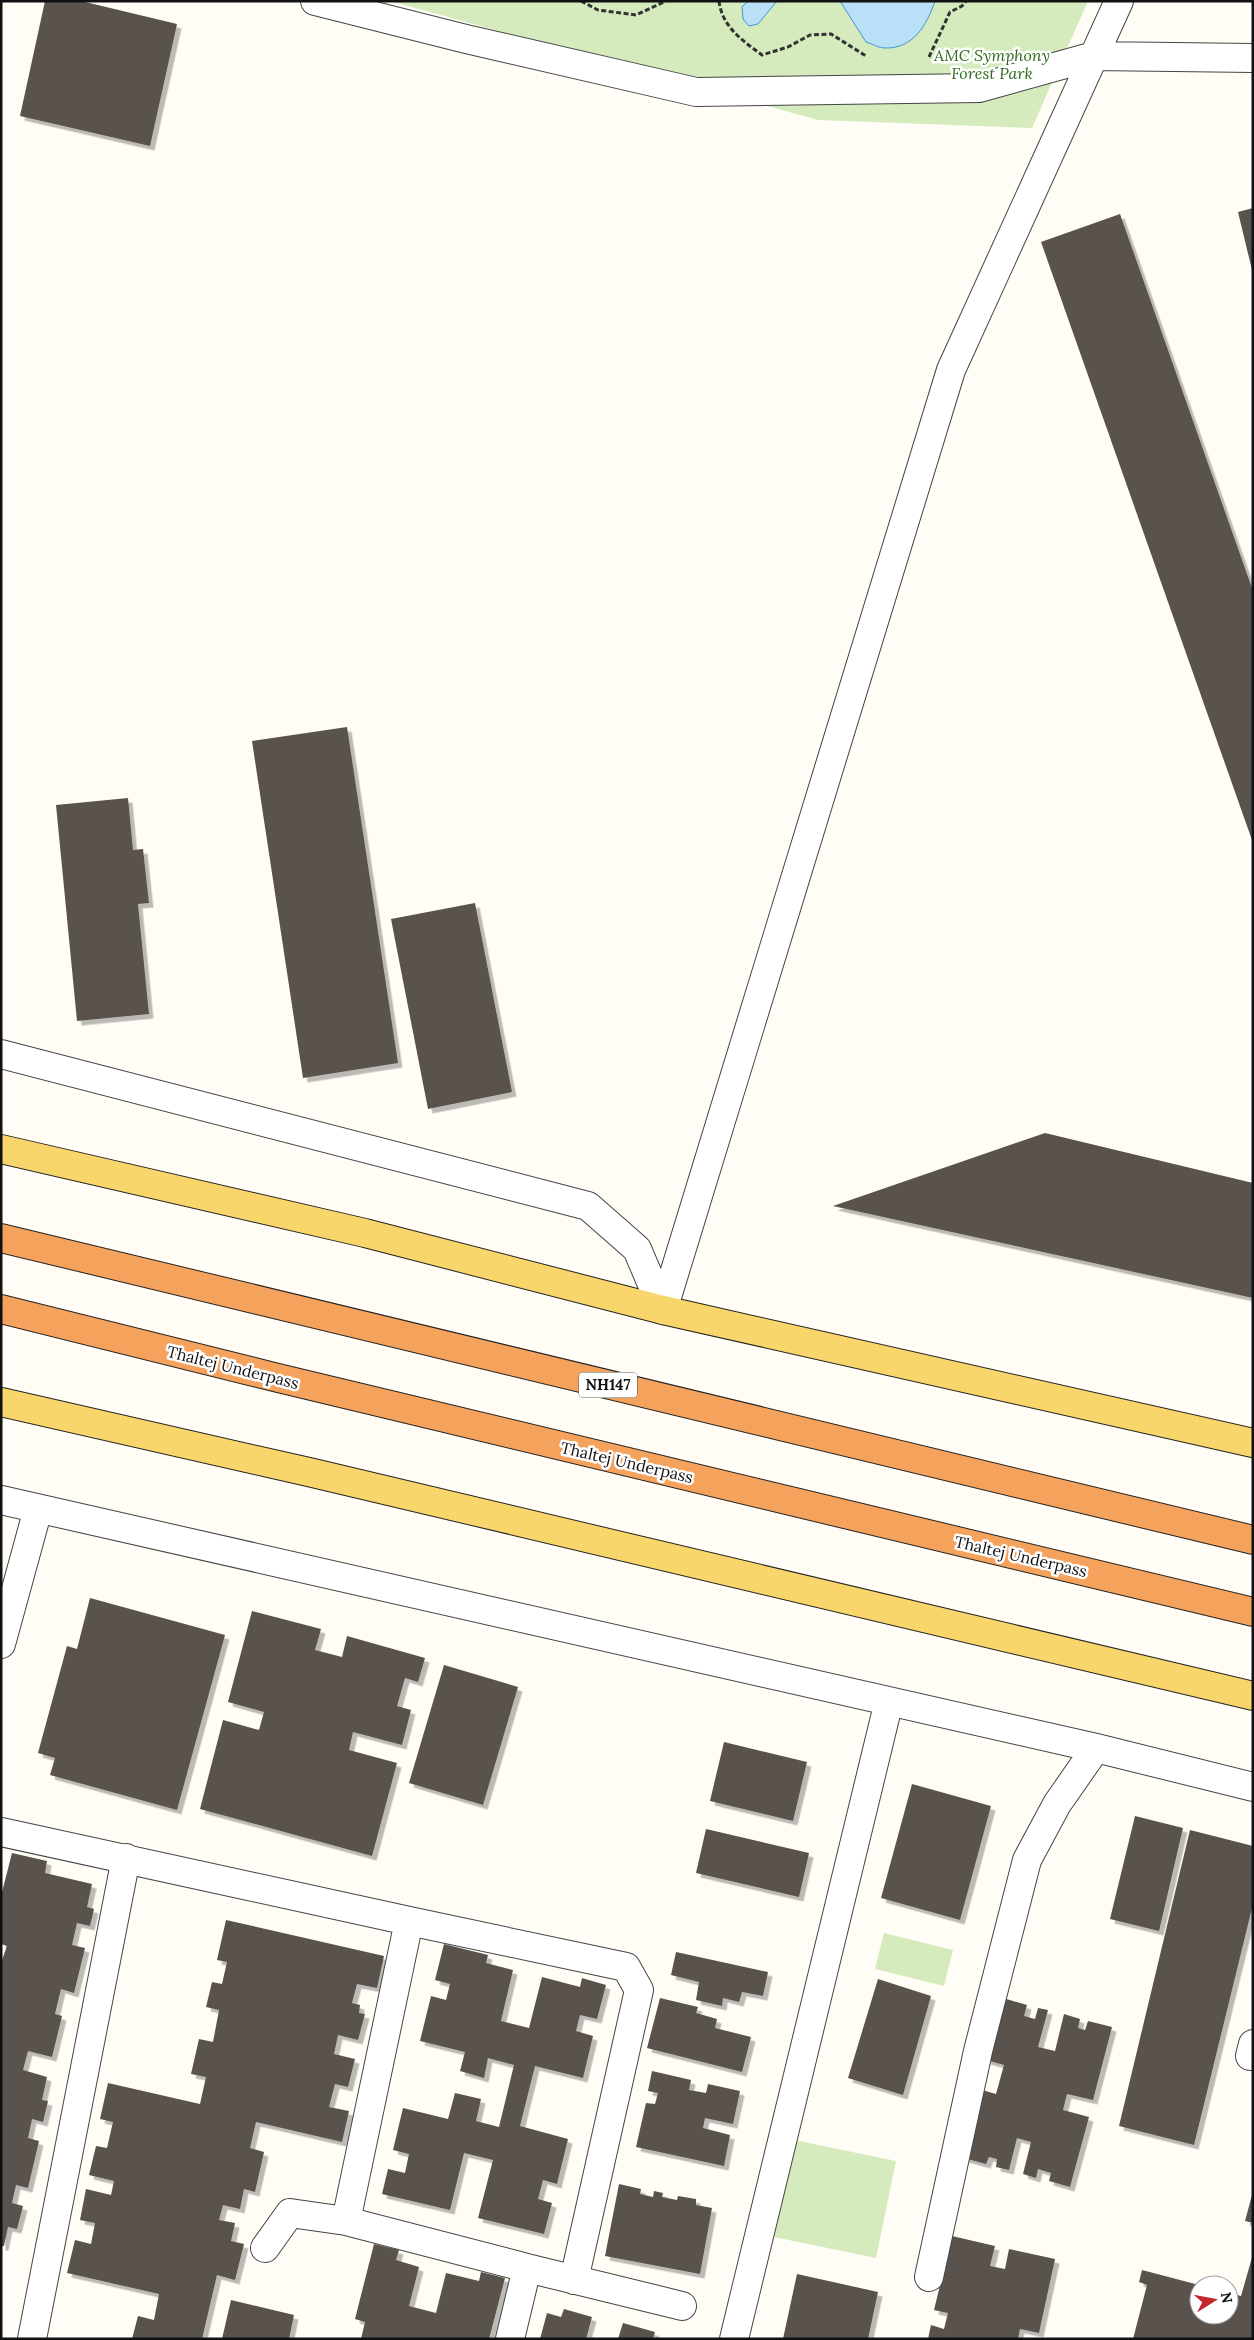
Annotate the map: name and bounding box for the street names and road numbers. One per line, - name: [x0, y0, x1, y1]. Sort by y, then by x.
- street label: Thaltej Underpass: [165, 1341, 301, 1393]
- road number: NH147: [579, 1372, 637, 1398]
- street label: Thaltej Underpass: [559, 1437, 695, 1487]
- street label: Thaltej Underpass: [953, 1531, 1089, 1581]

